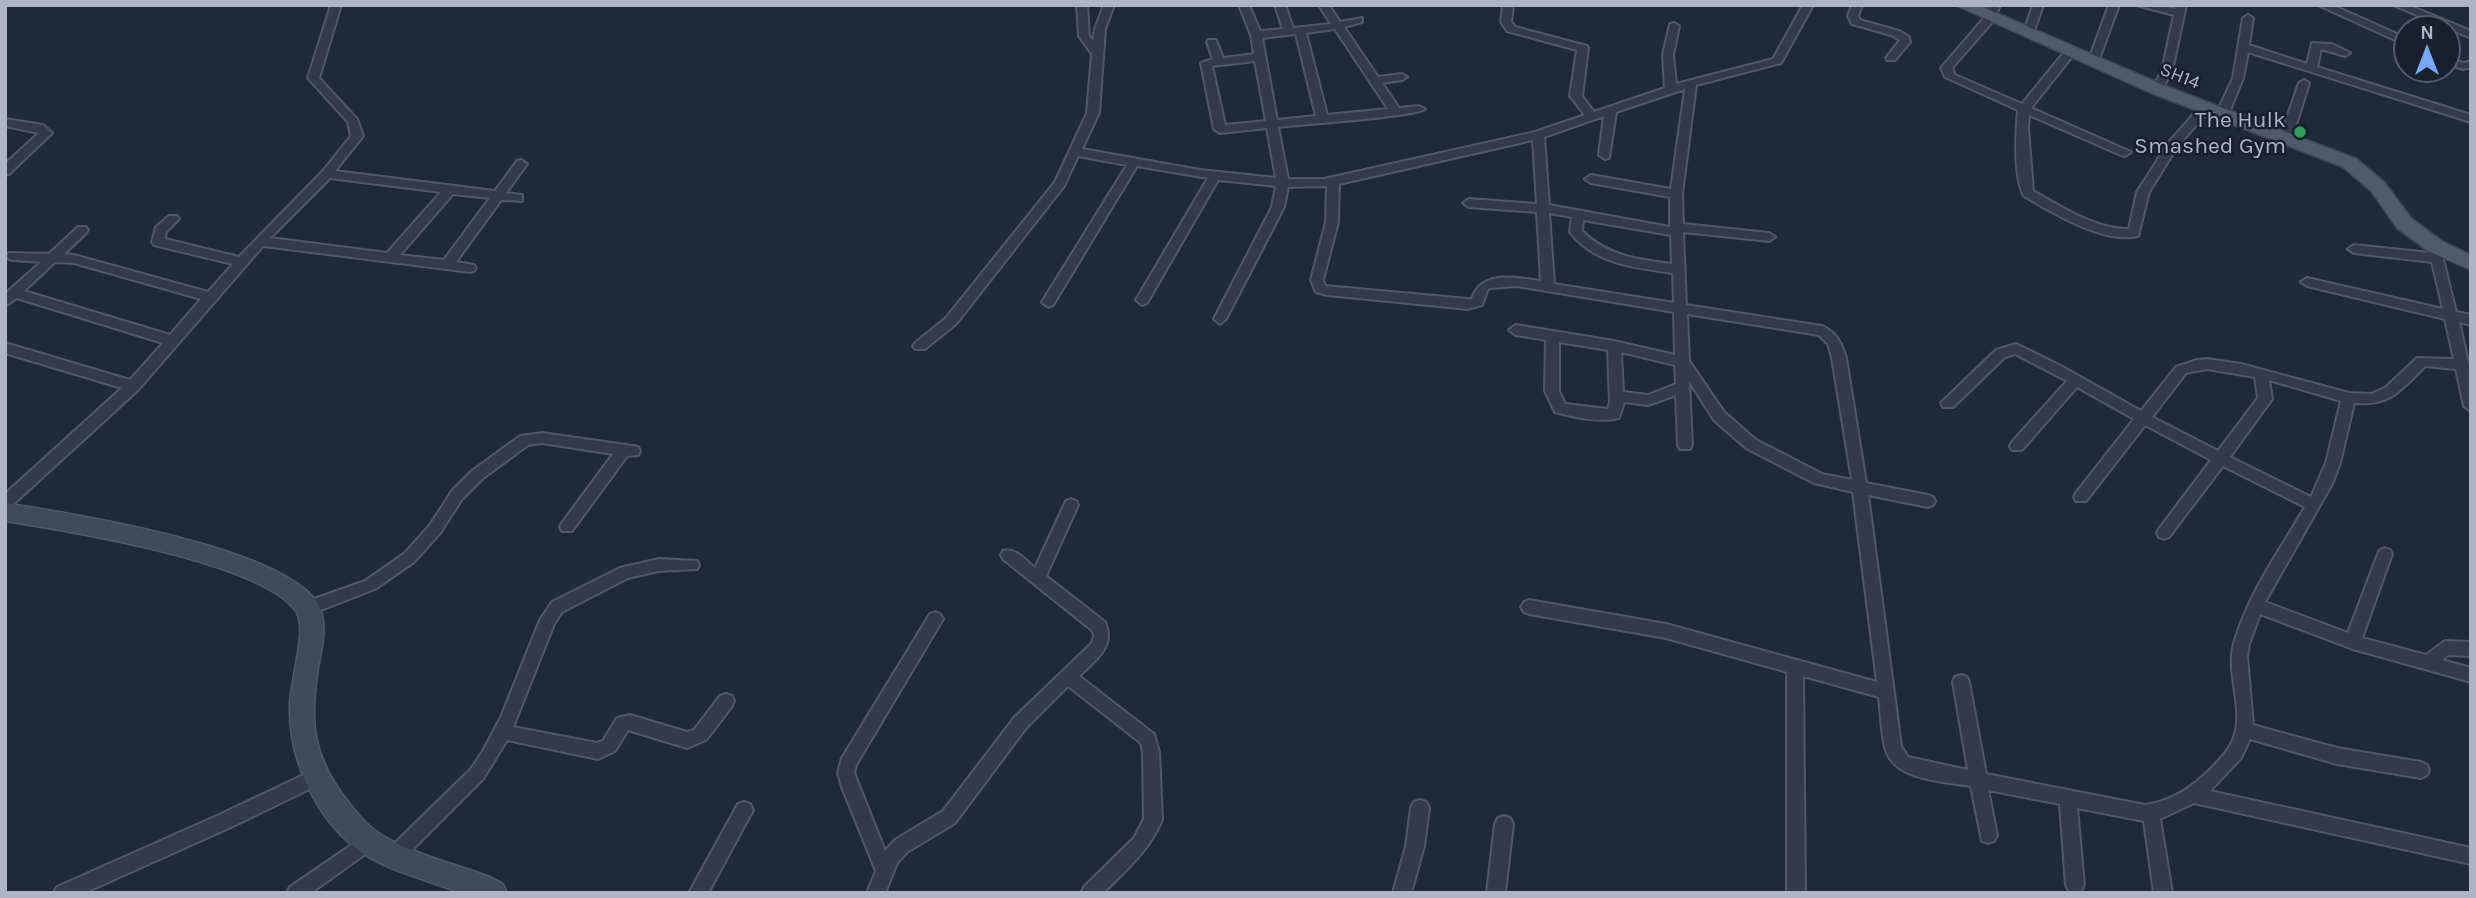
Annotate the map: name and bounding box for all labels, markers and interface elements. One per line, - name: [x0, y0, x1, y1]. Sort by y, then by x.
- north arrow: [2392, 14, 2462, 84]
- text: N: [2420, 22, 2434, 44]
- street label: SH14: [2157, 58, 2204, 94]
- place label: The Hulk Smashed Gym: [2134, 106, 2286, 159]
- marker: The Hulk Smashed Gym: [2292, 124, 2308, 140]

